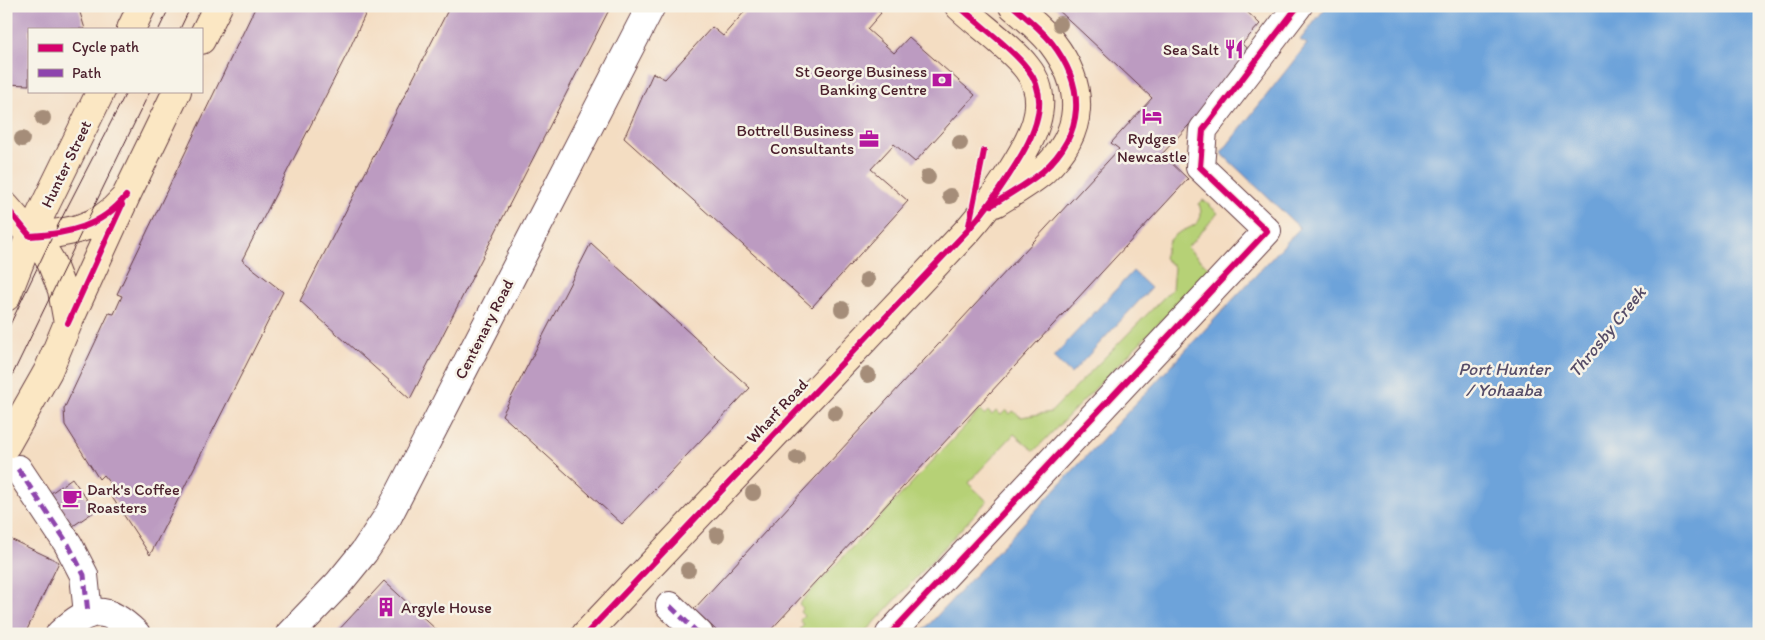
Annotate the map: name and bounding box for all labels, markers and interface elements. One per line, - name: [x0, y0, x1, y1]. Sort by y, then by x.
- legend: [28, 28, 202, 92]
- text: Cycle path: [72, 38, 139, 56]
- restaurant icon: Sea Salt: [1223, 38, 1245, 60]
- place label: Sea Salt: [1163, 40, 1219, 59]
- place label: St George Business Banking Centre: [795, 62, 927, 99]
- text: Path: [72, 64, 101, 82]
- bank icon: St George Business Banking Centre: [931, 69, 953, 91]
- hotel icon: Rydges Newcastle: [1141, 105, 1163, 127]
- street label: Hunter Street: [37, 117, 95, 211]
- place label: Bottrell Business Consultants: [737, 121, 854, 158]
- office icon: Bottrell Business Consultants: [858, 128, 880, 150]
- place label: Rydges Newcastle: [1117, 129, 1187, 166]
- street label: Centenary Road: [451, 276, 518, 382]
- water label: Throsby Creek: [1564, 281, 1652, 382]
- water label: Port Hunter / Yohaaba: [1458, 358, 1552, 401]
- street label: Wharf Road: [742, 375, 812, 447]
- place label: Dark's Coffee Roasters: [87, 480, 180, 517]
- cafe icon: Dark's Coffee Roasters: [61, 487, 83, 509]
- building icon: Argyle House: [375, 596, 397, 618]
- place label: Argyle House: [401, 598, 492, 617]

